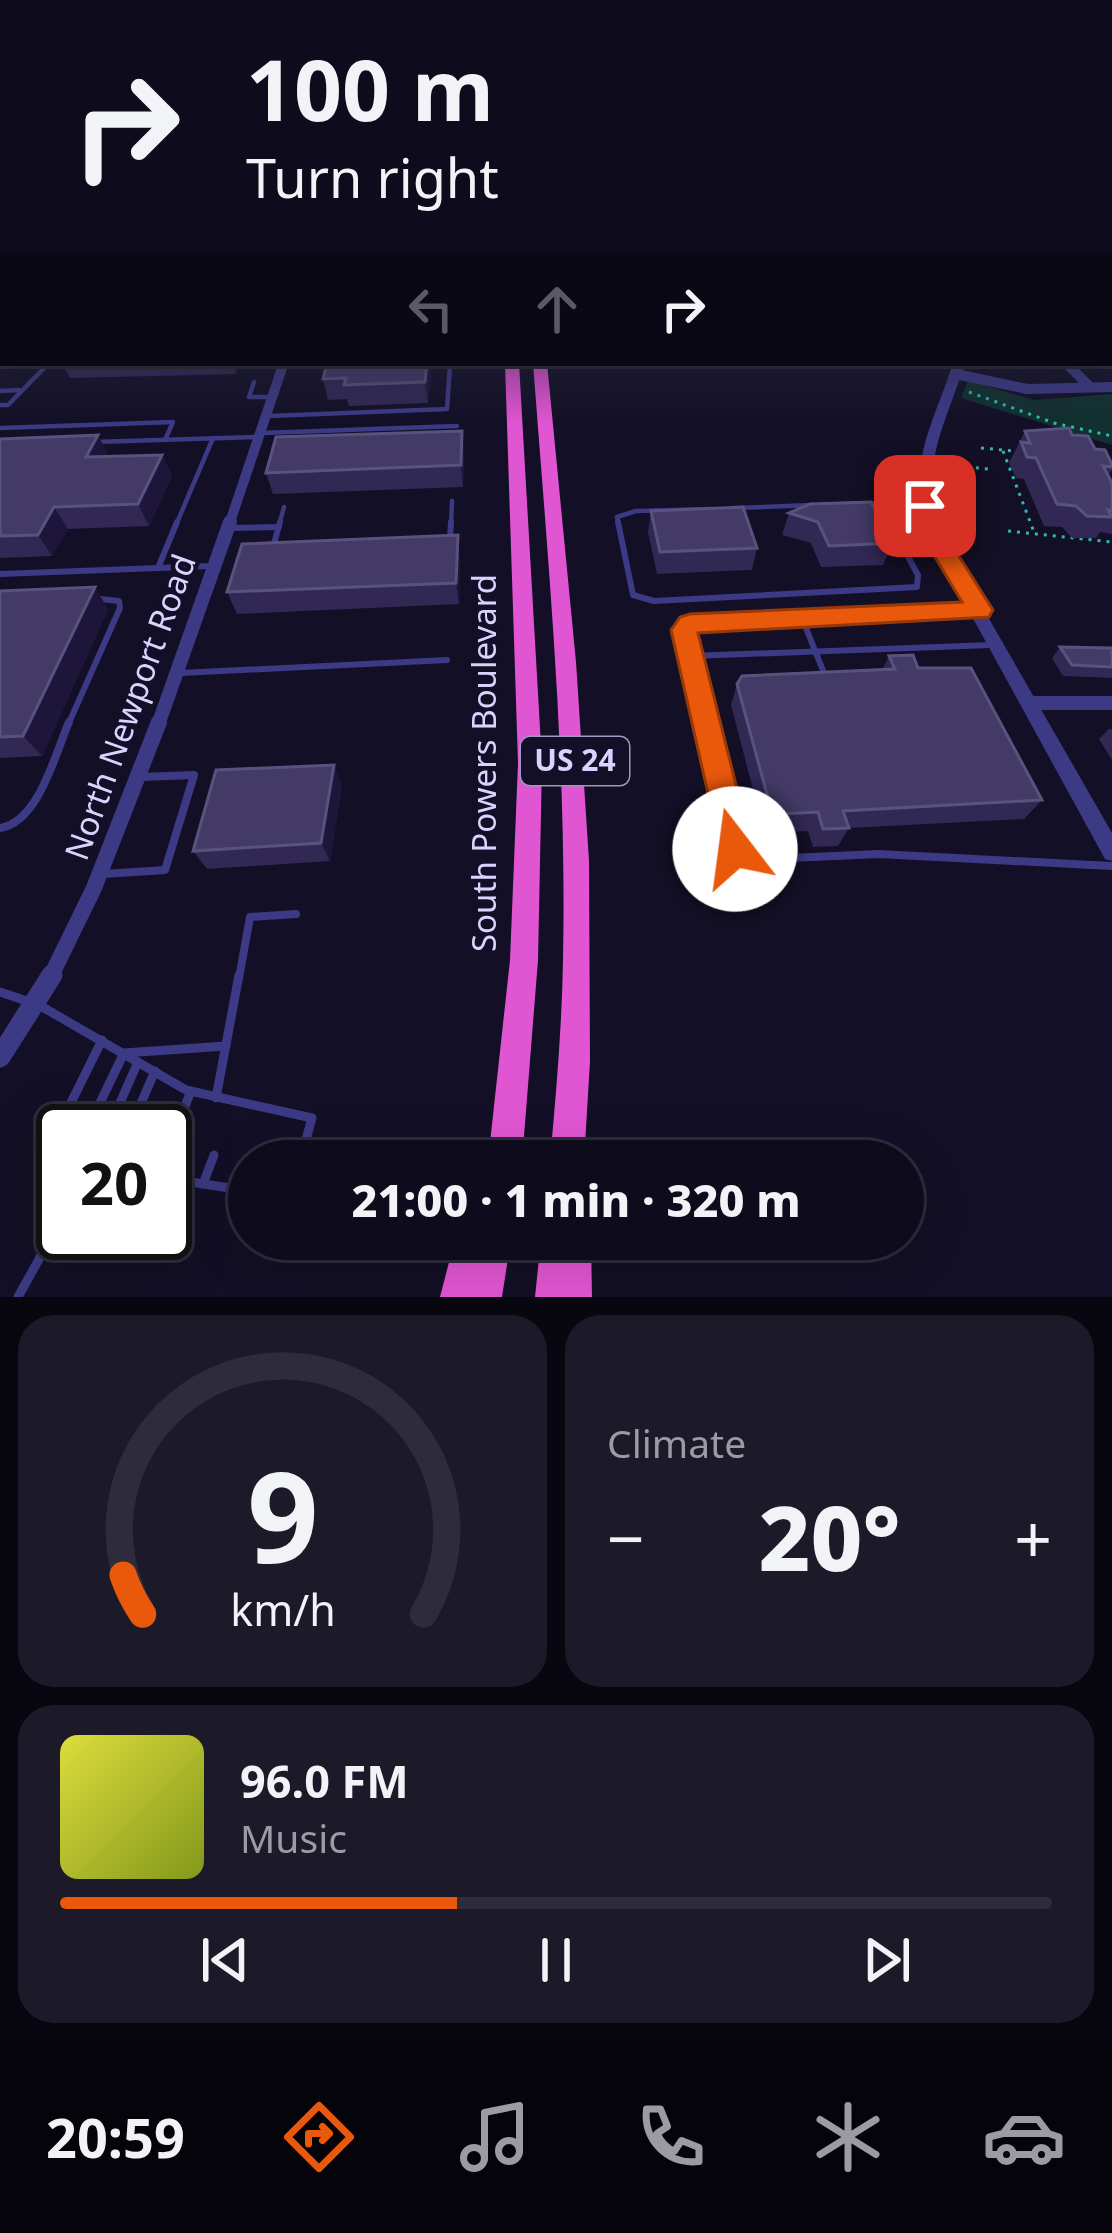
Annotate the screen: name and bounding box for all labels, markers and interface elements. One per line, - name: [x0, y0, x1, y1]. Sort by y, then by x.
- text: 100 m: [246, 31, 494, 146]
- icon: right: [48, 48, 204, 204]
- text: Turn right: [246, 140, 499, 214]
- icon: left: [398, 276, 464, 342]
- icon: ahead: [524, 276, 590, 342]
- icon: right: [650, 276, 716, 342]
- pin: [874, 455, 976, 557]
- icon: arrive: [892, 473, 958, 539]
- street label: North Newport Road: [53, 548, 206, 866]
- street label: South Powers Boulevard: [461, 574, 506, 952]
- road number: US 24: [521, 737, 629, 785]
- position arrow: [672, 786, 798, 912]
- speed limit sign: 20: [36, 1104, 192, 1260]
- text: 21:00 · 1 min · 320 m: [351, 1169, 801, 1230]
- text: Climate: [607, 1416, 746, 1469]
- text: 9: [247, 1430, 318, 1600]
- text: 20°: [758, 1475, 901, 1597]
- text: −: [607, 1492, 645, 1582]
- text: +: [1014, 1492, 1052, 1582]
- text: km/h: [230, 1580, 335, 1639]
- text: 96.0 FM: [240, 1750, 409, 1811]
- text: Music: [240, 1811, 347, 1864]
- icon: previous: [192, 1927, 258, 1993]
- icon: pause: [523, 1927, 589, 1993]
- icon: next: [854, 1927, 920, 1993]
- icon: directions: [277, 2095, 361, 2179]
- icon: music: [453, 2095, 537, 2179]
- icon: phone: [629, 2095, 713, 2179]
- icon: climate: [806, 2095, 890, 2179]
- icon: car: [982, 2095, 1066, 2179]
- text: 20:59: [46, 2100, 185, 2174]

